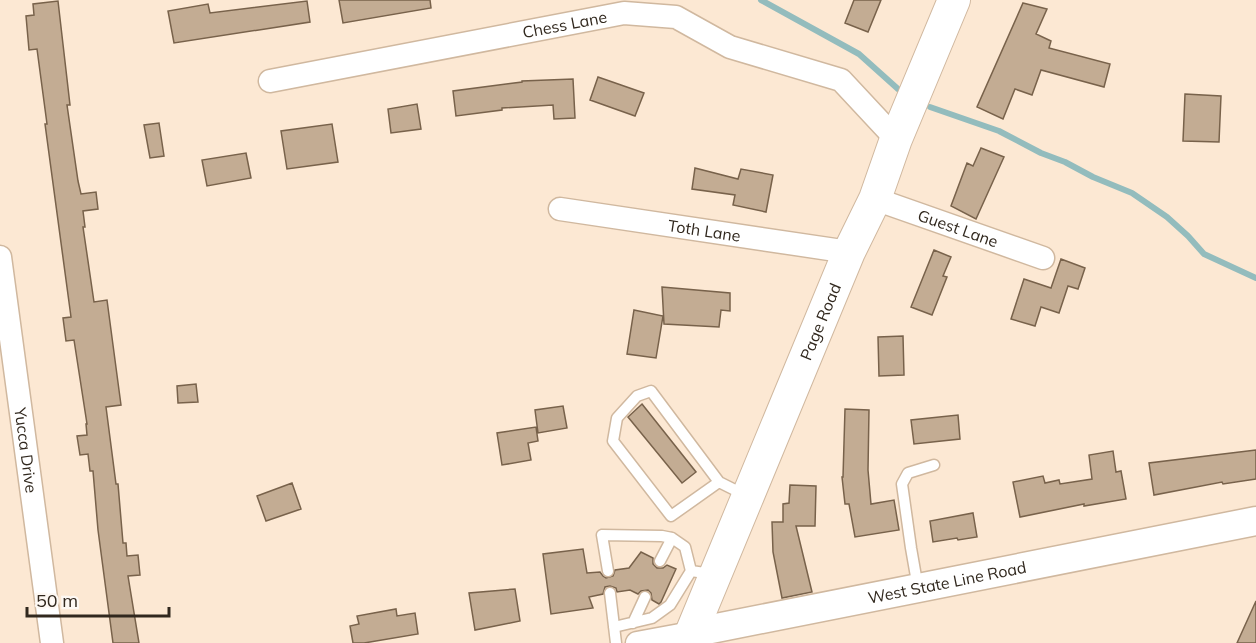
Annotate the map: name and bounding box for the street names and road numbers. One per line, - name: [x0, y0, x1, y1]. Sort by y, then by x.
- street label: Chess Lane: [521, 7, 609, 42]
- street label: Guest Lane: [915, 205, 1001, 251]
- street label: Toth Lane: [667, 215, 742, 246]
- street label: Page Road: [795, 280, 845, 363]
- street label: Yucca Drive: [10, 405, 42, 494]
- street label: West State Line Road: [866, 557, 1028, 608]

